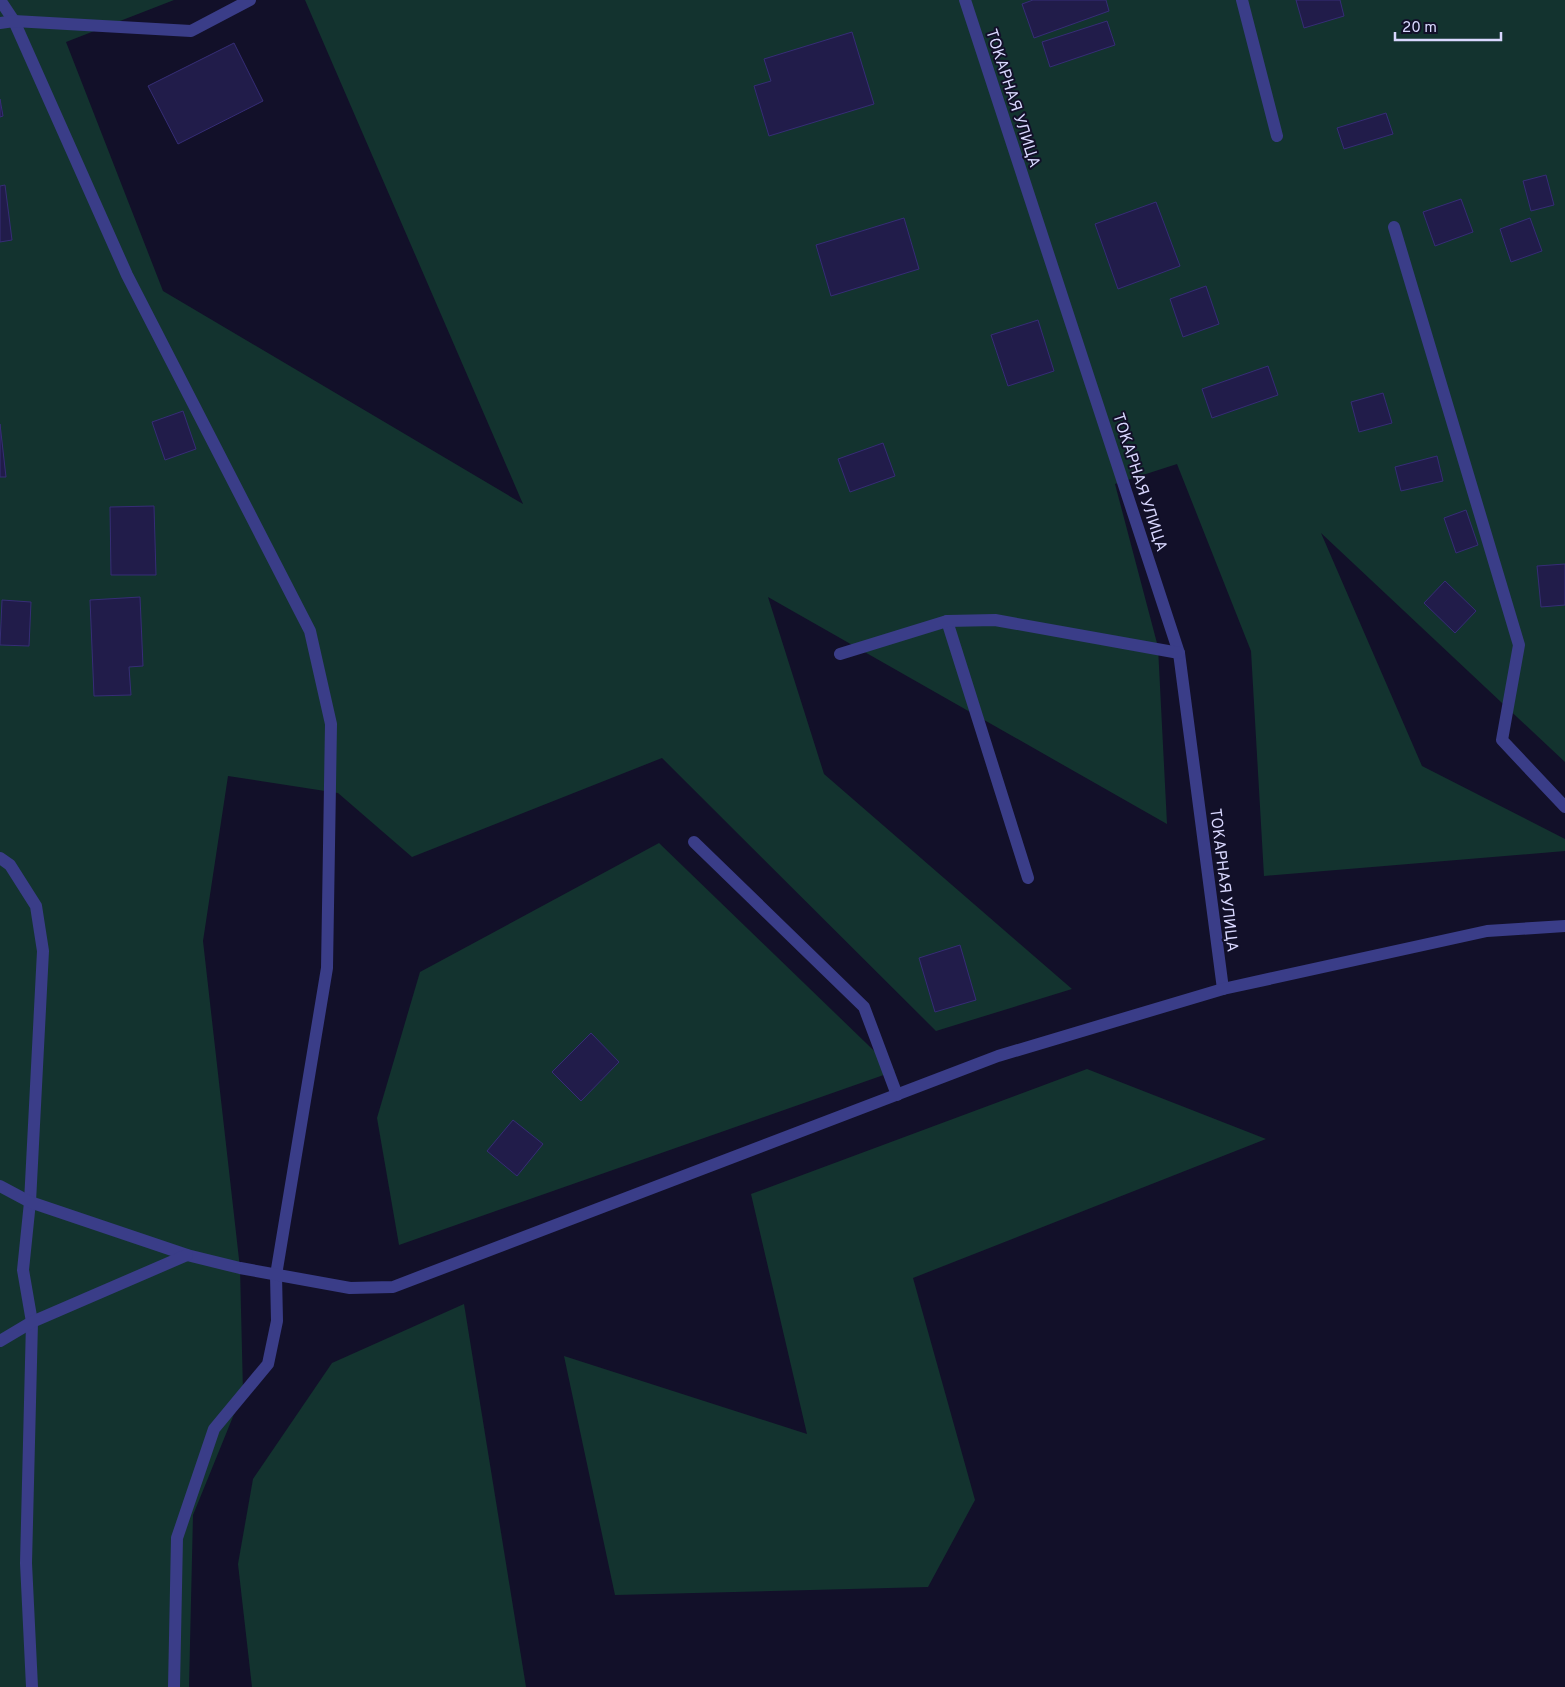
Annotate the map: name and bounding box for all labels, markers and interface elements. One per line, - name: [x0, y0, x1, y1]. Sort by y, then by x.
- scale bar: [1395, 10, 1501, 42]
- text: 20 m: [1402, 19, 1437, 38]
- street label: ТОКАРНАЯ УЛИЦА: [980, 27, 1044, 171]
- street label: ТОКАРНАЯ УЛИЦА: [1107, 411, 1171, 555]
- street label: ТОКАРНАЯ УЛИЦА: [1204, 807, 1242, 953]

